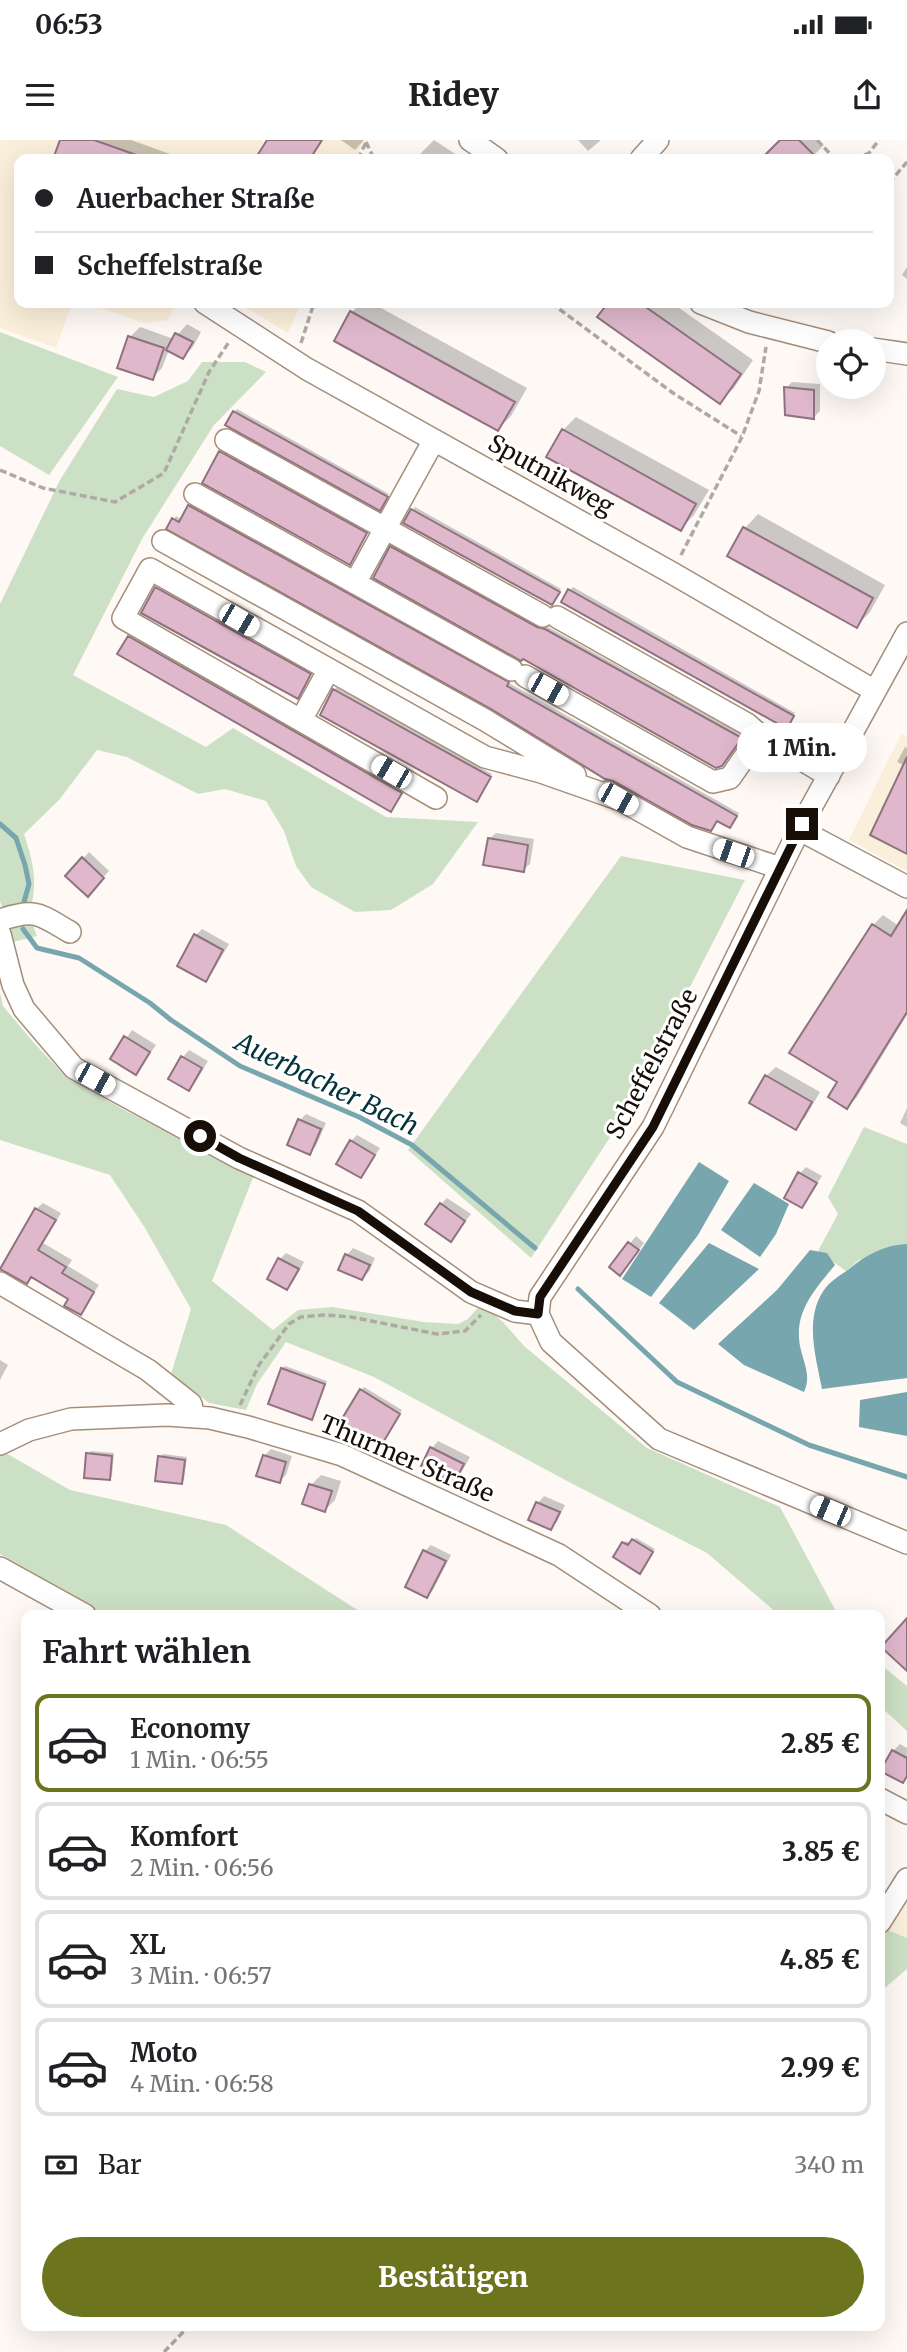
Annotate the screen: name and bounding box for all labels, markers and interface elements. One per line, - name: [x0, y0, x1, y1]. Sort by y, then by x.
- text: 06:53: [35, 8, 103, 41]
- text: Ridey: [408, 75, 499, 115]
- icon: menu: [21, 76, 59, 114]
- icon: share: [848, 76, 886, 114]
- text: Auerbacher Straße: [77, 182, 315, 215]
- text: Scheffelstraße: [77, 249, 262, 282]
- map controls: [816, 329, 886, 399]
- button: locate: [816, 329, 886, 399]
- street label: Sputnikweg: [483, 427, 620, 522]
- car: [216, 600, 263, 640]
- car: [525, 670, 572, 708]
- callout: 1 Min.: [737, 722, 867, 772]
- text: 1 Min.: [767, 733, 837, 762]
- car: [368, 752, 415, 792]
- car: [595, 780, 642, 818]
- route end: [786, 808, 818, 840]
- car: [710, 836, 757, 870]
- street label: Scheffelstraße: [599, 983, 704, 1144]
- water label: Auerbacher Bach: [228, 1024, 424, 1142]
- car: [72, 1060, 119, 1098]
- route start: [184, 1120, 216, 1152]
- street label: Thurmer Straße: [316, 1408, 499, 1509]
- car: [807, 1493, 854, 1529]
- text: Fahrt wählen: [42, 1632, 251, 1672]
- icon: car: [46, 1712, 109, 1775]
- text: Economy: [130, 1712, 250, 1745]
- text: 2.85 €: [781, 1727, 860, 1760]
- text: 1 Min. · 06:55: [130, 1745, 269, 1774]
- icon: car: [46, 1820, 109, 1883]
- text: Komfort: [130, 1820, 239, 1853]
- text: 3.85 €: [782, 1835, 860, 1868]
- text: 2 Min. · 06:56: [130, 1853, 274, 1882]
- icon: car: [46, 1928, 109, 1991]
- text: XL: [130, 1928, 166, 1961]
- text: 4.85 €: [780, 1943, 860, 1976]
- text: 3 Min. · 06:57: [130, 1961, 272, 1990]
- icon: car: [46, 2036, 109, 2099]
- text: Moto: [130, 2036, 197, 2069]
- text: 2.99 €: [781, 2051, 860, 2084]
- text: 4 Min. · 06:58: [130, 2069, 274, 2098]
- icon: cash: [42, 2146, 80, 2184]
- text: Bar: [98, 2148, 142, 2181]
- text: 340 m: [794, 2150, 864, 2179]
- button: Bestätigen: [42, 2237, 864, 2317]

